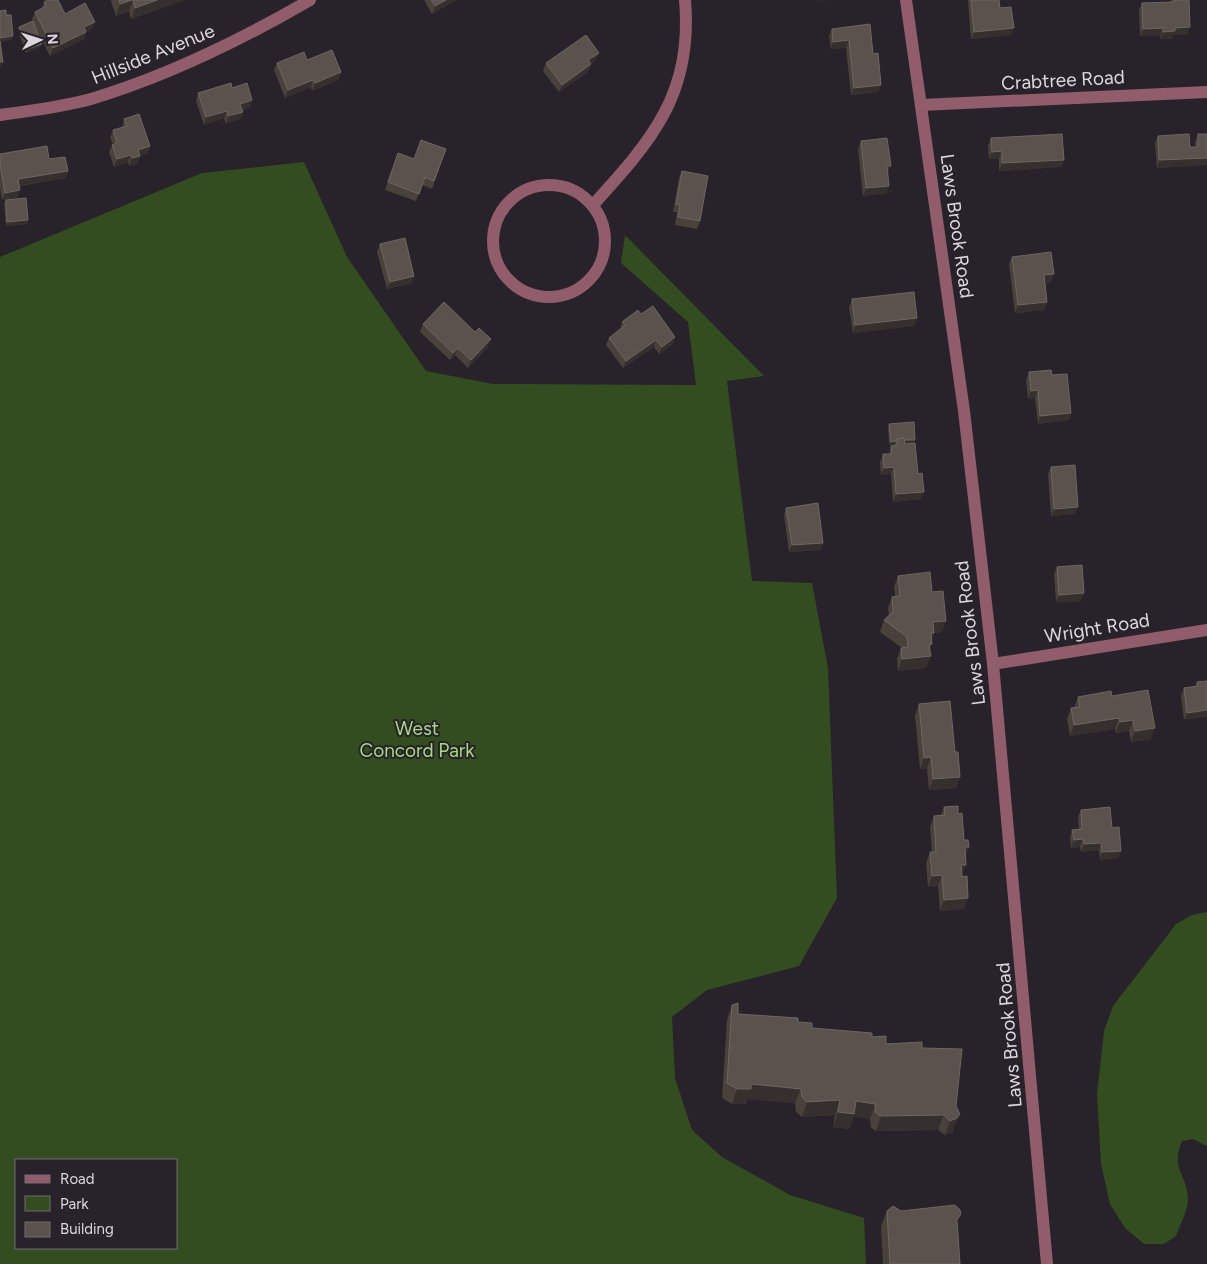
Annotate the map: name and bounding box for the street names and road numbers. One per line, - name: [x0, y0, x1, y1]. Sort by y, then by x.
- street label: Hillside Avenue: [88, 19, 218, 89]
- street label: Crabtree Road: [1001, 65, 1125, 95]
- street label: Laws Brook Road: [935, 152, 979, 300]
- street label: Laws Brook Road: [950, 559, 990, 707]
- street label: Wright Road: [1043, 608, 1151, 648]
- street label: Laws Brook Road: [991, 961, 1027, 1109]

